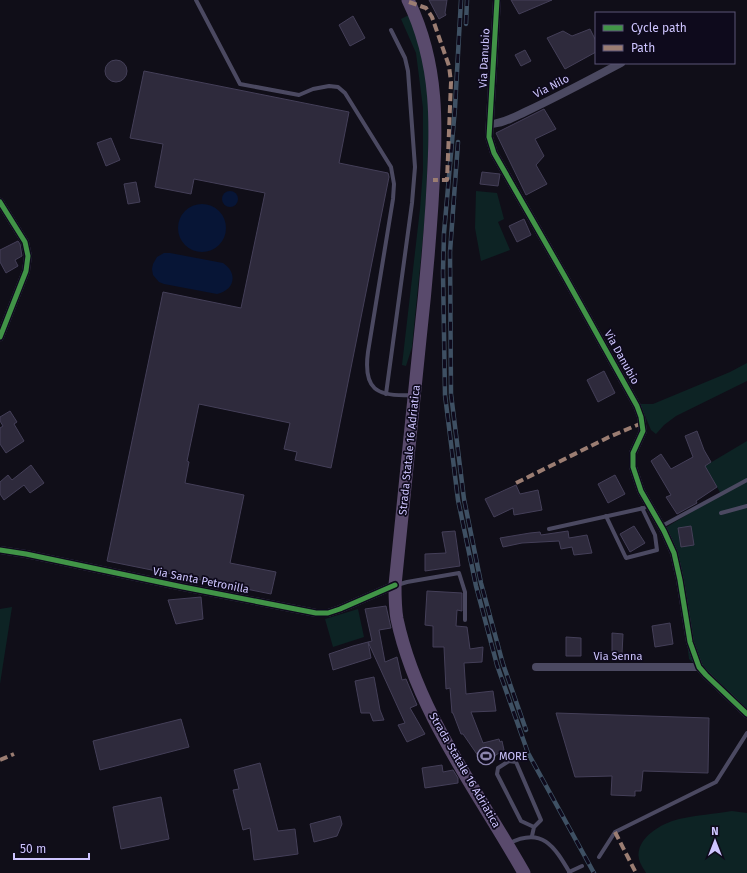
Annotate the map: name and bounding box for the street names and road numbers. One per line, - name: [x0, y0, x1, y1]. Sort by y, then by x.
- street label: Via Danubio: [476, 28, 493, 88]
- street label: Via Nilo: [531, 72, 571, 101]
- street label: Via Danubio: [601, 328, 642, 387]
- street label: Strada Statale 16 Adriatica: [396, 384, 423, 516]
- street label: Via Santa Petronilla: [152, 565, 250, 596]
- street label: Via Senna: [594, 650, 643, 663]
- street label: Strada Statale 16 Adriatica: [426, 710, 503, 830]

